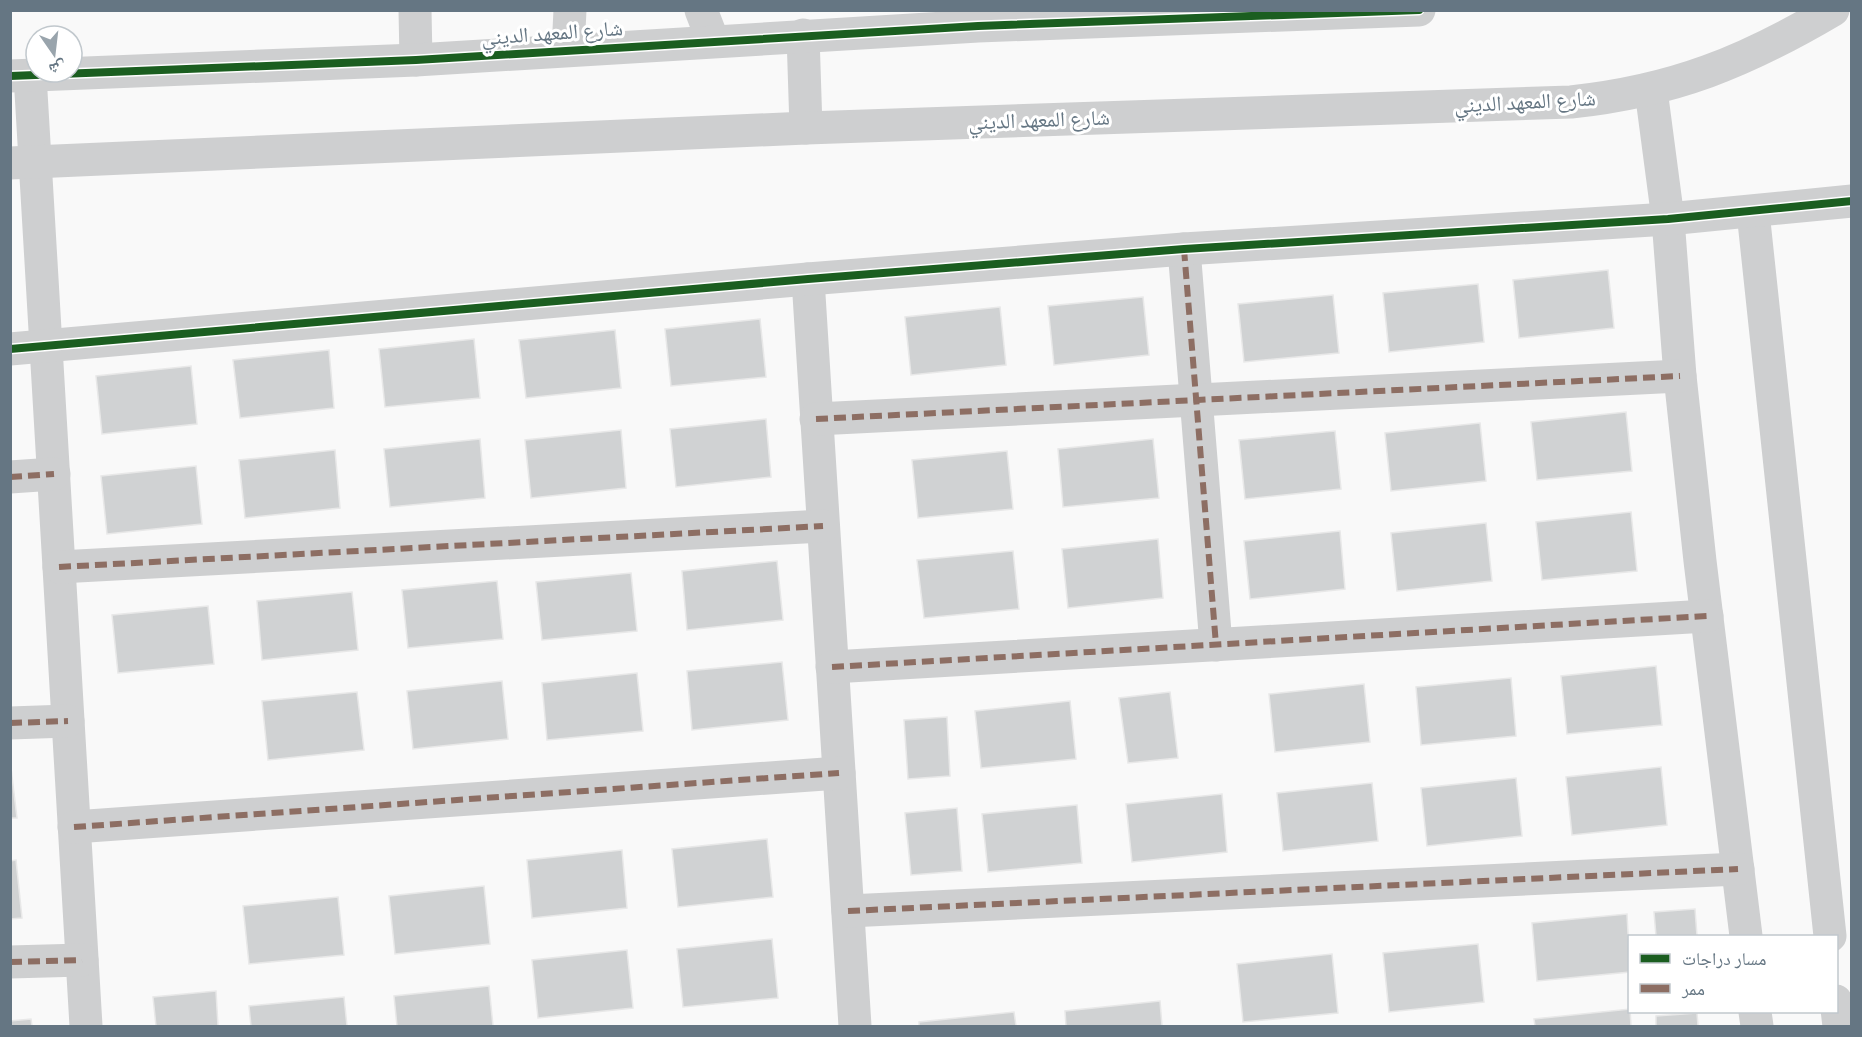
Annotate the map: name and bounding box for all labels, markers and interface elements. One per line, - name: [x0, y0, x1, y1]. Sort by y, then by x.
- street label: شارع المعهد الديني: [480, 16, 624, 54]
- north arrow: [24, 24, 84, 84]
- text: ش: [46, 55, 68, 78]
- street label: شارع المعهد الديني: [1454, 86, 1597, 122]
- street label: شارع المعهد الديني: [968, 106, 1110, 139]
- legend: [1628, 935, 1838, 1013]
- text: مسار دراجات: [1682, 949, 1766, 972]
- text: ممر: [1681, 979, 1705, 1002]

